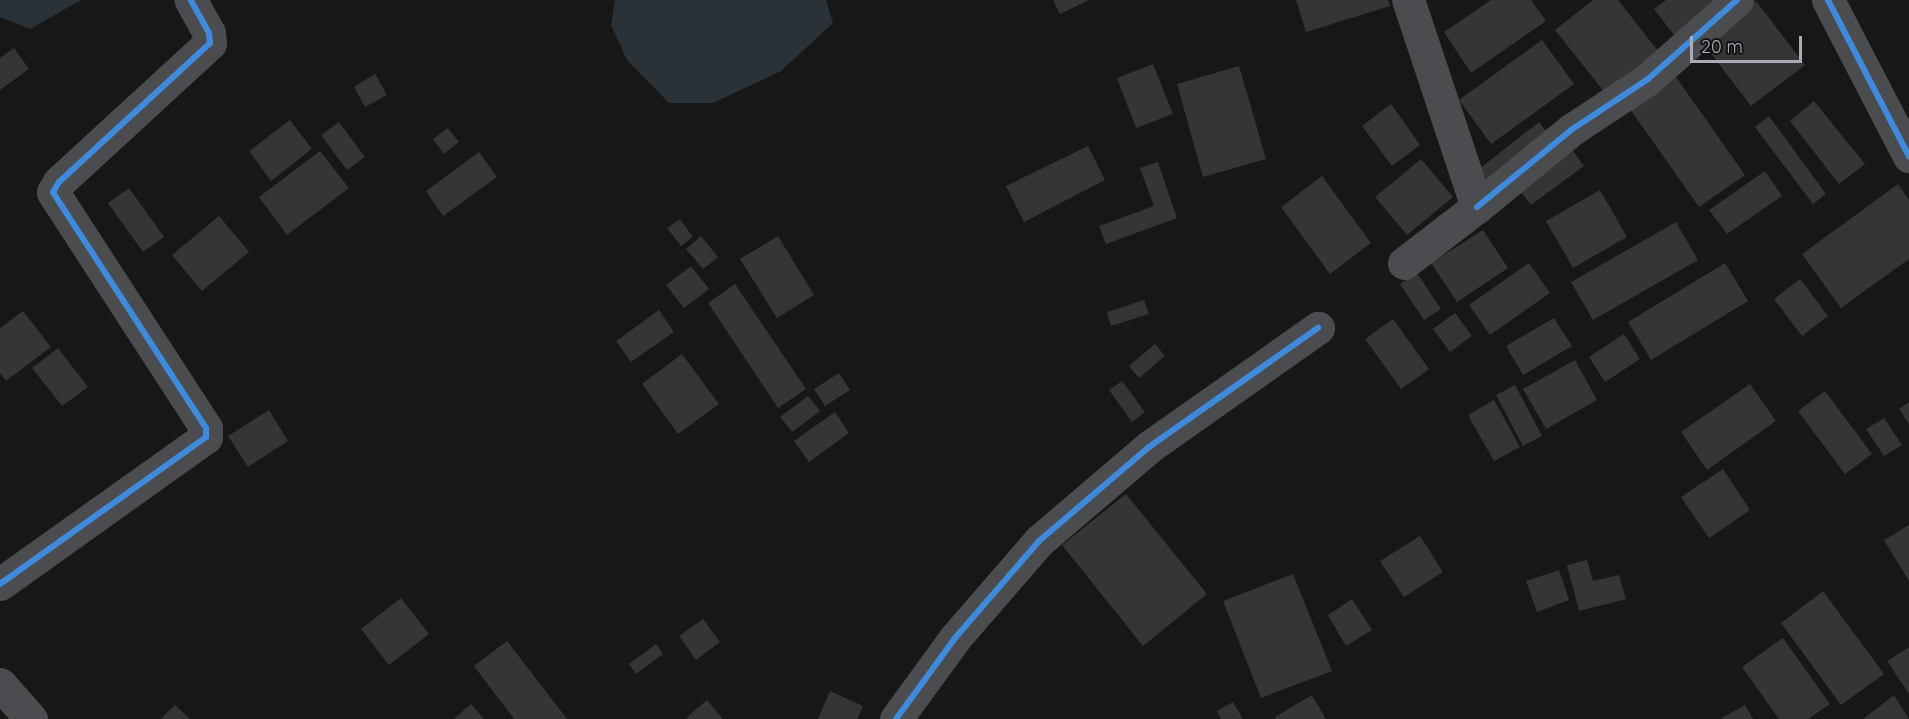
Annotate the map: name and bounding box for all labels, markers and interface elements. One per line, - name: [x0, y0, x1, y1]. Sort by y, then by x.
- scale bar: [1693, 24, 1806, 62]
- text: 20 m: [1701, 35, 1743, 58]

